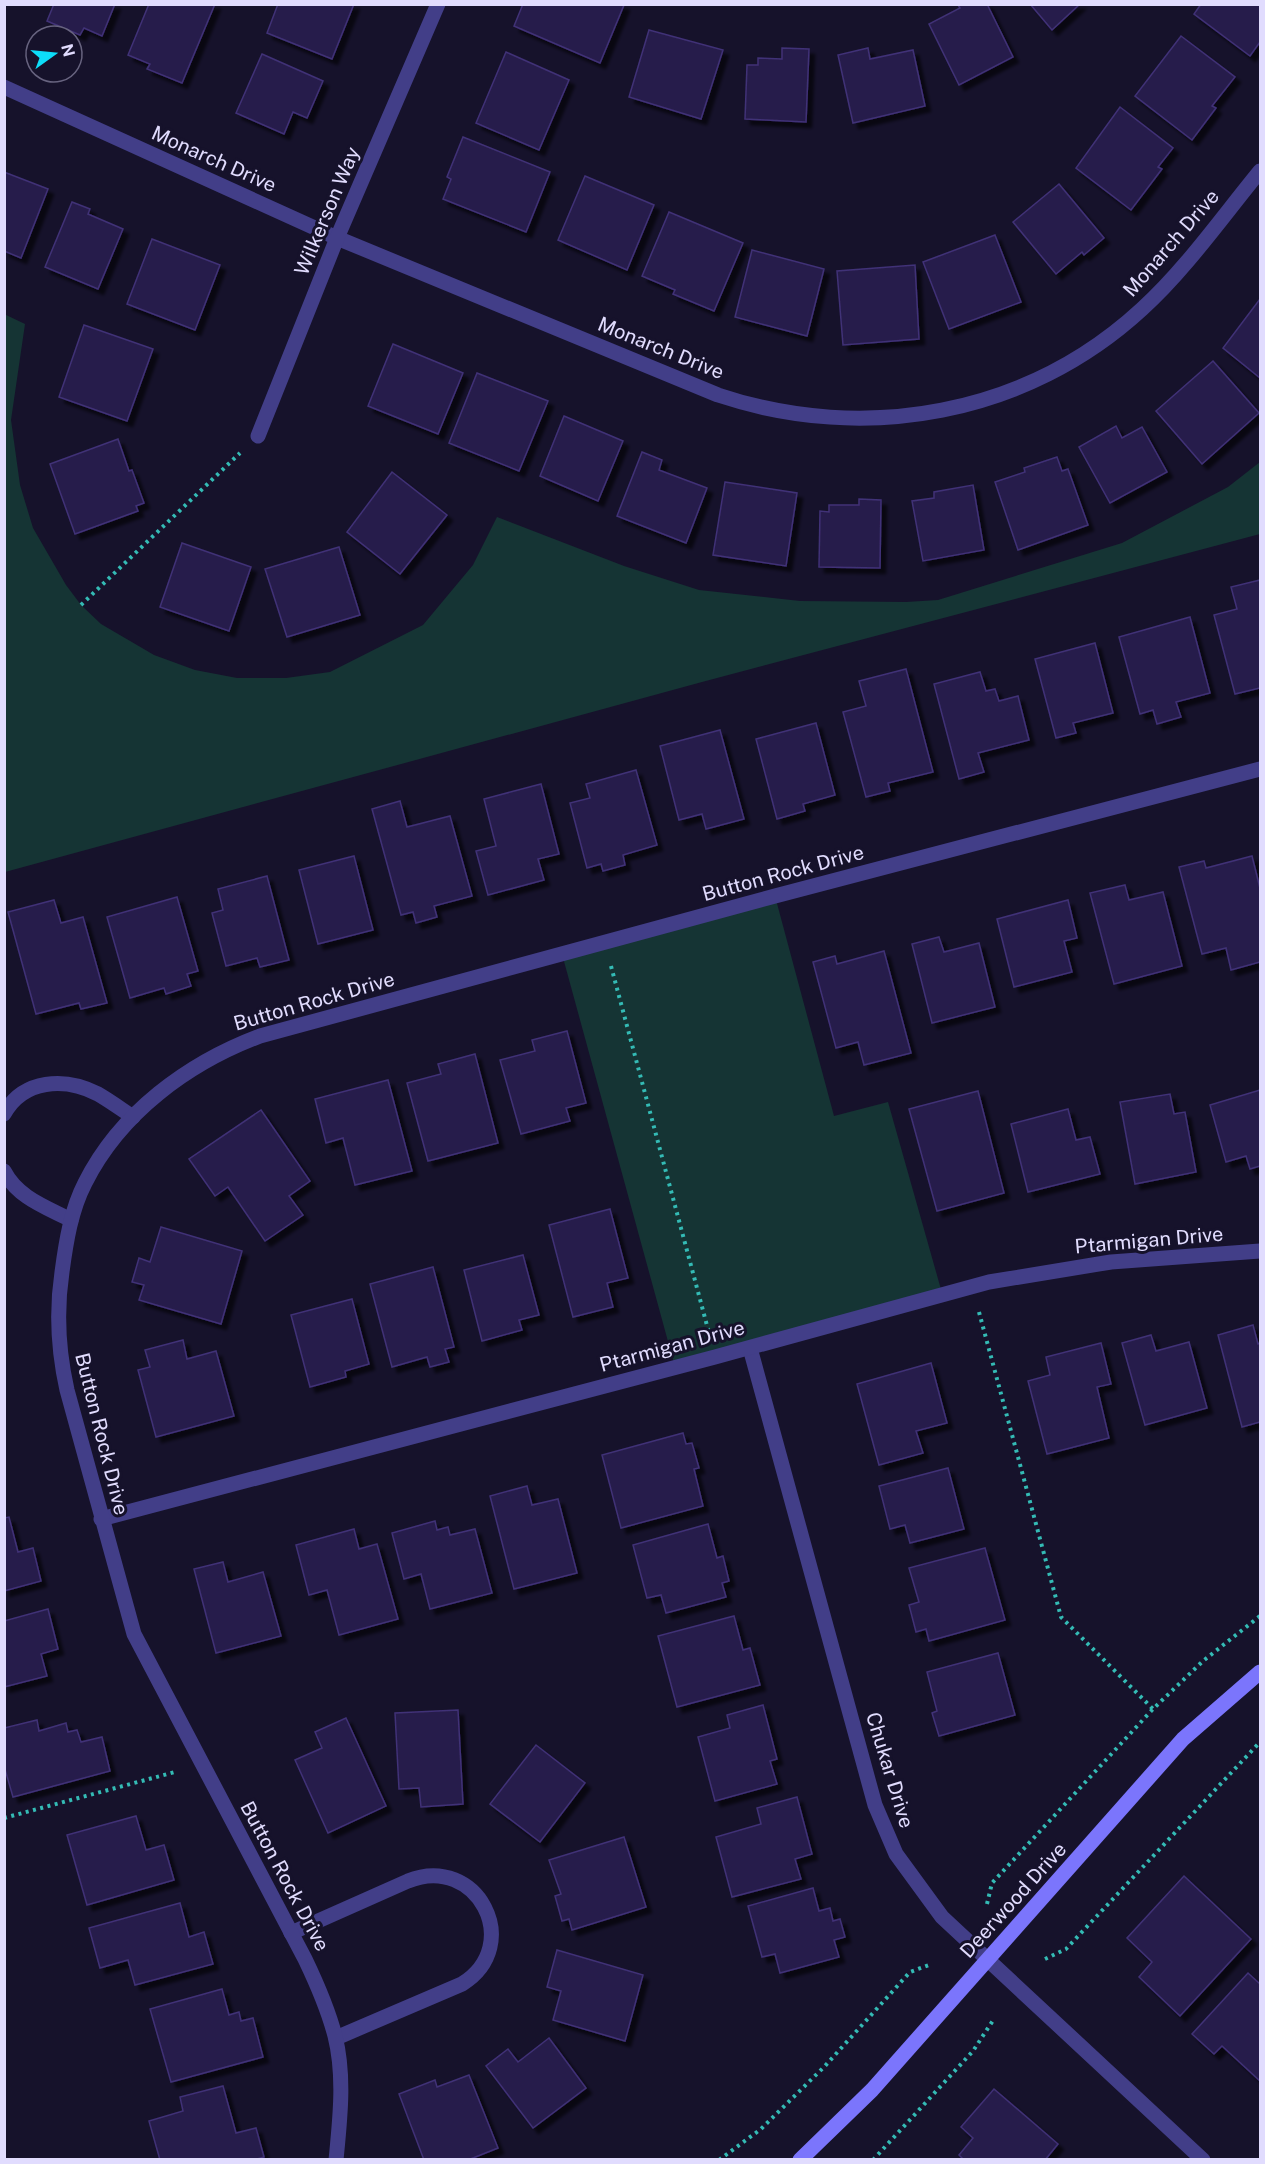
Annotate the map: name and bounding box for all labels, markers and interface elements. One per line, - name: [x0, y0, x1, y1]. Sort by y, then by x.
- north arrow: [24, 24, 84, 84]
- text: N: [57, 42, 79, 59]
- street label: Monarch Drive: [148, 121, 280, 197]
- street label: Wilkerson Way: [289, 143, 365, 279]
- street label: Monarch Drive: [1118, 185, 1224, 301]
- street label: Monarch Drive: [594, 312, 728, 384]
- street label: Button Rock Drive: [700, 840, 866, 906]
- street label: Button Rock Drive: [231, 967, 397, 1035]
- street label: Ptarmigan Drive: [1074, 1222, 1224, 1258]
- street label: Ptarmigan Drive: [597, 1315, 747, 1377]
- street label: Button Rock Drive: [70, 1350, 134, 1518]
- street label: Chukar Drive: [861, 1709, 919, 1831]
- street label: Button Rock Drive: [235, 1797, 335, 1955]
- street label: Deerwood Drive: [955, 1837, 1071, 1963]

